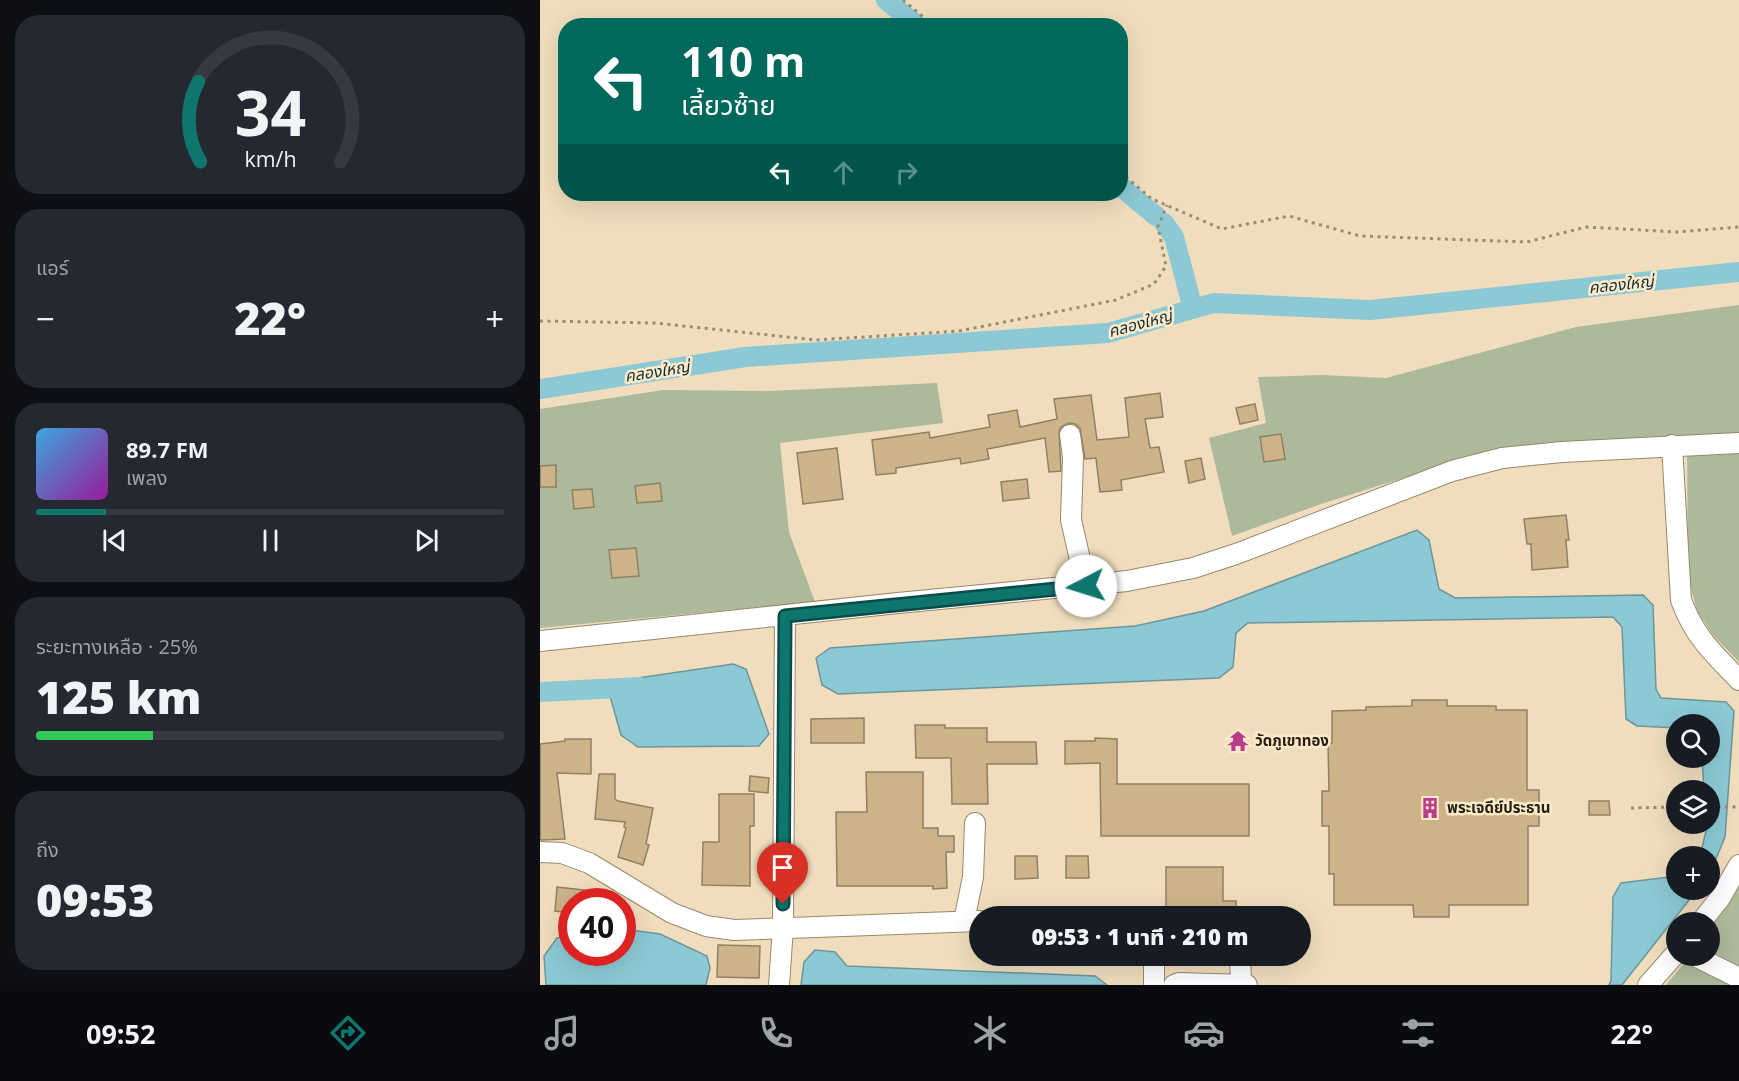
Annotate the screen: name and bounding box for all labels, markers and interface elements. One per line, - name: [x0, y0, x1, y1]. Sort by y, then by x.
- text: 110 m: [681, 32, 805, 89]
- icon: left: [582, 42, 660, 120]
- text: 34: [234, 69, 306, 154]
- text: เลี้ยวซ้าย: [681, 86, 775, 123]
- text: km/h: [244, 144, 296, 173]
- icon: left: [764, 156, 797, 189]
- icon: ahead: [827, 156, 860, 189]
- icon: right: [890, 156, 923, 189]
- text: แอร์: [36, 254, 68, 281]
- water label: คลองใหญ่: [1587, 269, 1657, 298]
- text: 22°: [234, 287, 306, 348]
- text: −: [36, 296, 55, 341]
- text: +: [485, 296, 504, 341]
- water label: คลองใหญ่: [1106, 303, 1176, 342]
- water label: คลองใหญ่: [623, 355, 693, 387]
- text: 89.7 FM: [126, 434, 209, 464]
- text: เพลง: [126, 464, 168, 491]
- icon: previous: [98, 524, 131, 557]
- icon: pause: [254, 524, 287, 557]
- icon: next: [410, 524, 443, 557]
- position arrow: [1054, 554, 1118, 618]
- text: ระยะทางเหลือ · 25%: [36, 633, 198, 660]
- text: 125 km: [36, 666, 201, 727]
- map controls: [1666, 714, 1720, 966]
- button: search: [1666, 714, 1720, 768]
- temple icon: วัดภูเขาทอง: [1226, 729, 1250, 753]
- place label: วัดภูเขาทอง: [1255, 730, 1329, 751]
- button: layers: [1666, 780, 1720, 834]
- building icon: พระเจดีย์ประธาน: [1418, 796, 1442, 820]
- place label: พระเจดีย์ประธาน: [1447, 797, 1551, 817]
- text: ถึง: [36, 836, 59, 863]
- pin: [757, 842, 808, 904]
- button: +: [1666, 846, 1720, 900]
- icon: arrive: [766, 851, 799, 884]
- text: 09:53: [36, 869, 154, 930]
- speed limit sign: 40: [558, 888, 636, 966]
- button: −: [1666, 912, 1720, 966]
- text: 09:53 · 1 นาที · 210 m: [1031, 921, 1249, 951]
- icon: directions: [327, 1012, 369, 1054]
- icon: music: [541, 1012, 583, 1054]
- icon: phone: [755, 1012, 797, 1054]
- icon: climate: [969, 1012, 1011, 1054]
- icon: car: [1183, 1012, 1225, 1054]
- icon: filters: [1397, 1012, 1439, 1054]
- text: 09:52: [86, 1015, 155, 1052]
- text: 22°: [1611, 1015, 1653, 1052]

